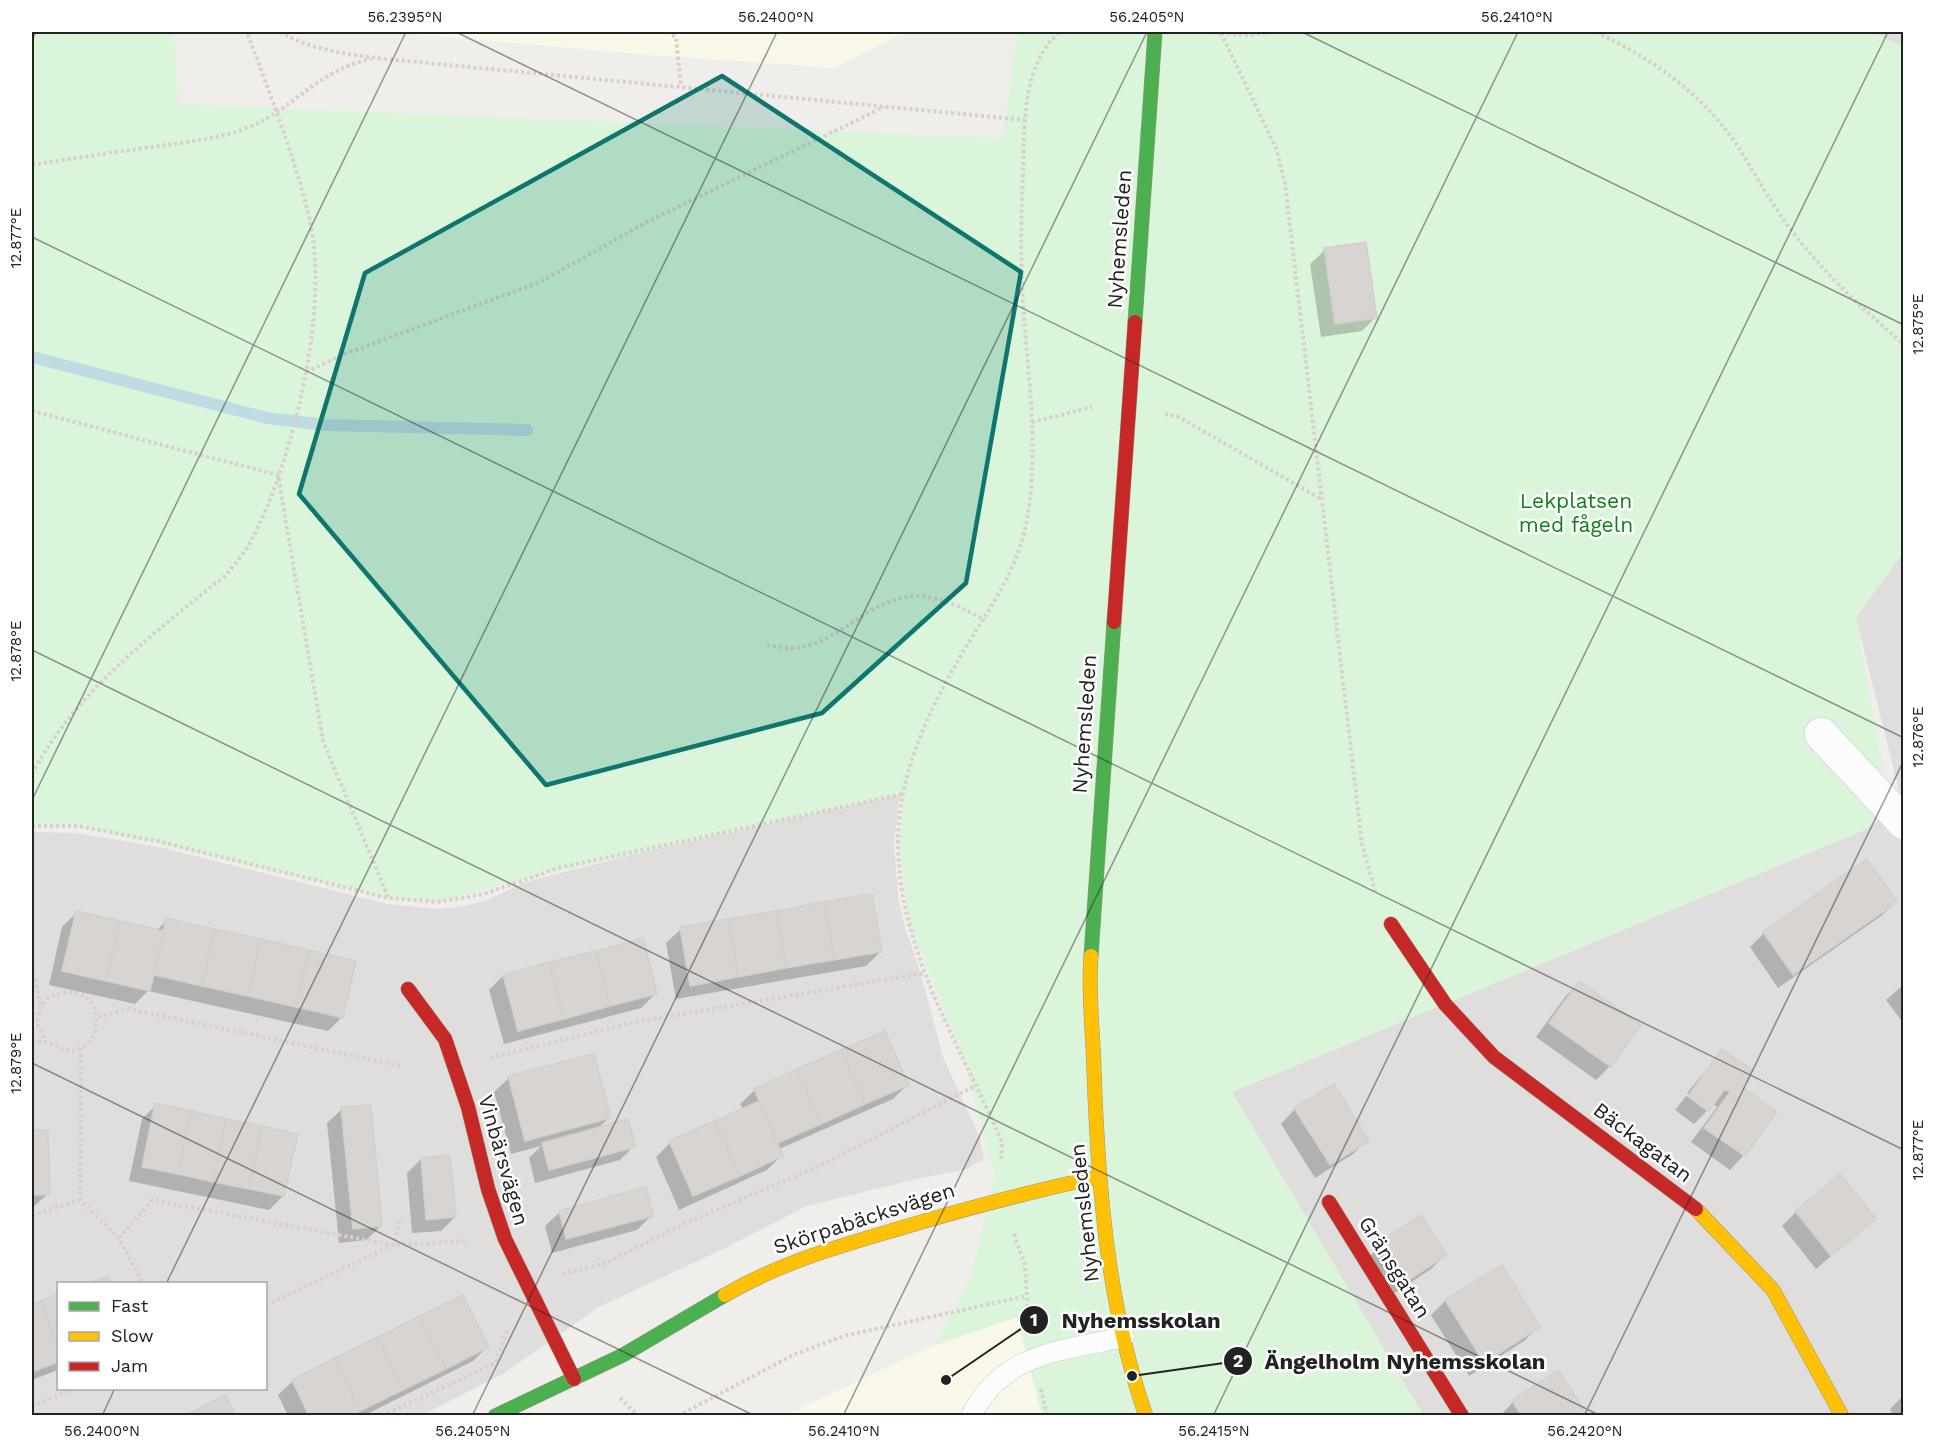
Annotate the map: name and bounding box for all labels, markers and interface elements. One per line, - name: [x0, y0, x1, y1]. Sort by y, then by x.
- text: 56.2395°N: [367, 8, 443, 26]
- text: 56.2400°N: [738, 8, 814, 26]
- text: 56.2405°N: [1109, 8, 1185, 26]
- text: 56.2410°N: [1481, 8, 1553, 26]
- street label: Nyhemsleden: [1102, 169, 1136, 309]
- text: 12.877°E: [7, 208, 25, 268]
- text: 12.875°E: [1909, 294, 1927, 354]
- park label: Lekplatsen med fågeln: [1519, 488, 1633, 537]
- text: 12.878°E: [7, 620, 25, 682]
- street label: Nyhemsleden: [1067, 654, 1101, 794]
- text: 12.876°E: [1909, 707, 1927, 767]
- text: 12.879°E: [7, 1032, 25, 1094]
- street label: Vinbärsvägen: [473, 1092, 535, 1228]
- street label: Bäckagatan: [1589, 1097, 1697, 1187]
- text: 12.877°E: [1909, 1120, 1927, 1180]
- street label: Nyhemsleden: [1064, 1142, 1104, 1284]
- street label: Skörpabäcksvägen: [770, 1177, 958, 1259]
- street label: Gränsgatan: [1354, 1211, 1436, 1323]
- legend: [57, 1282, 267, 1390]
- text: Fast: [111, 1295, 149, 1316]
- callout: Nyhemsskolan: [1019, 1300, 1233, 1340]
- text: Nyhemsskolan: [1061, 1308, 1221, 1333]
- text: 1: [1030, 1309, 1038, 1330]
- text: Slow: [111, 1325, 154, 1346]
- callout: Ängelholm Nyhemsskolan: [1223, 1341, 1558, 1381]
- text: Ängelholm Nyhemsskolan: [1264, 1349, 1546, 1374]
- text: 2: [1233, 1350, 1243, 1371]
- text: Jam: [111, 1355, 148, 1376]
- text: 56.2400°N: [64, 1422, 140, 1440]
- text: 56.2405°N: [435, 1422, 511, 1440]
- text: 56.2410°N: [808, 1422, 880, 1440]
- text: 56.2415°N: [1178, 1422, 1250, 1440]
- text: 56.2420°N: [1547, 1422, 1623, 1440]

